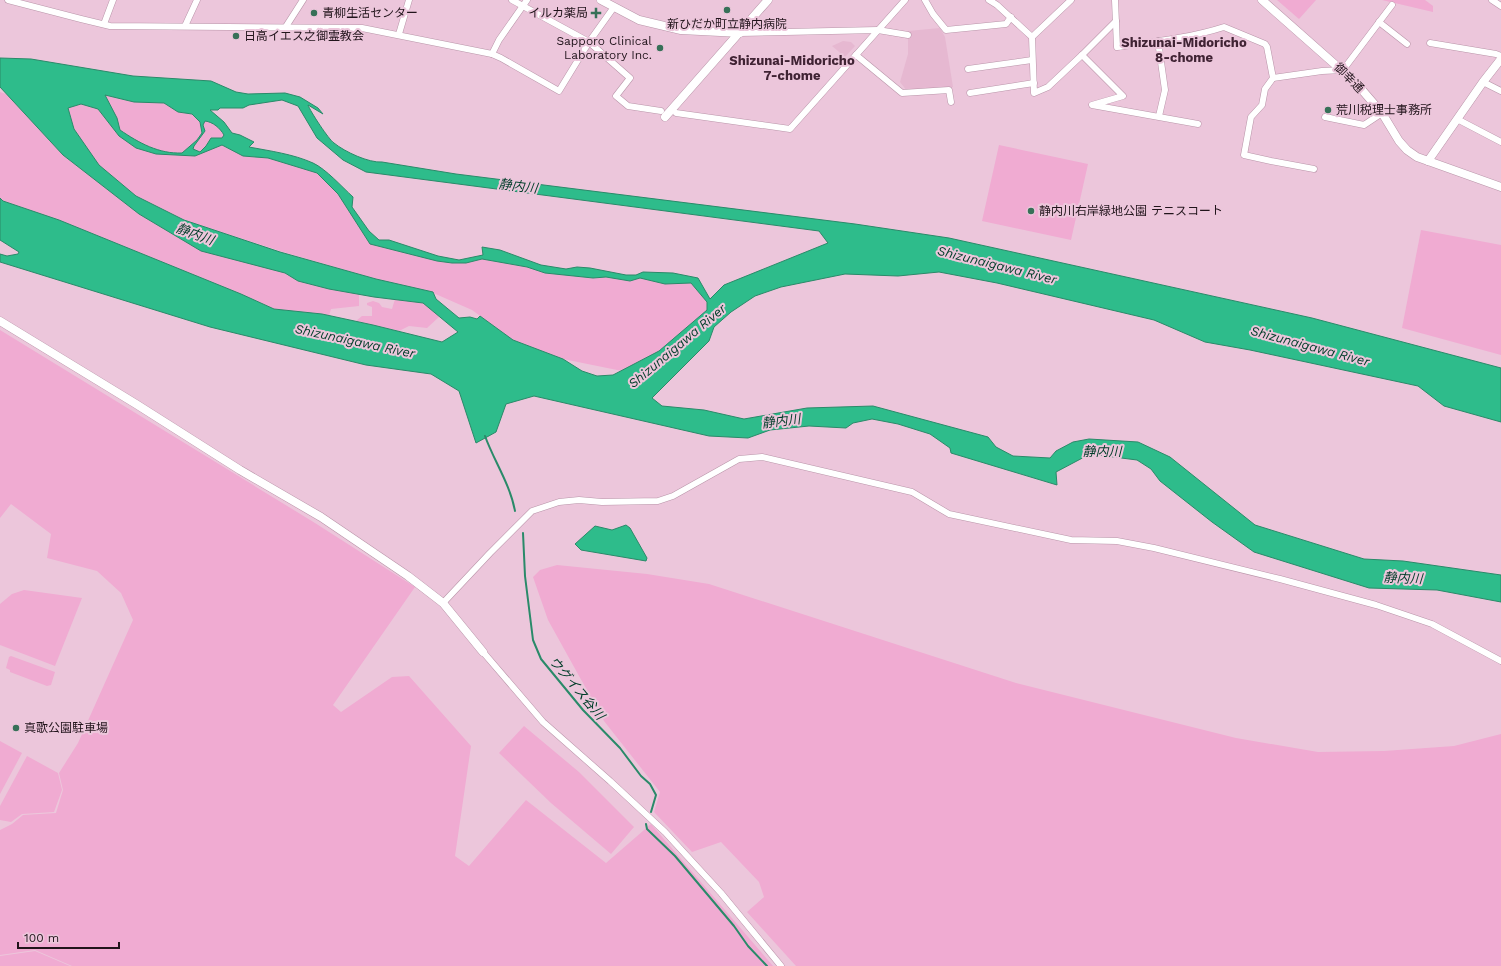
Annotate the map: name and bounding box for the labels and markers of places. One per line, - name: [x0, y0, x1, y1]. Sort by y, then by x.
- marker: 新ひだか町立静内病院: [722, 5, 732, 15]
- place label: 青柳生活センター: [322, 6, 418, 20]
- place label: イルカ薬局: [528, 6, 588, 20]
- marker: 青柳生活センター: [309, 8, 319, 18]
- marker: イルカ薬局: [591, 8, 601, 18]
- place label: 新ひだか町立静内病院: [667, 17, 787, 31]
- place label: 日高イエス之御霊教会: [244, 29, 364, 43]
- marker: 日高イエス之御霊教会: [231, 31, 241, 41]
- place label: Sapporo Clinical Laboratory Inc.: [556, 34, 652, 62]
- marker: Sapporo Clinical Laboratory Inc.: [655, 43, 665, 53]
- place label: 荒川税理士事務所: [1336, 103, 1432, 117]
- marker: 荒川税理士事務所: [1323, 105, 1333, 115]
- place label: 静内川右岸緑地公園 テニスコート: [1039, 204, 1223, 218]
- marker: 静内川右岸緑地公園 テニスコート: [1026, 206, 1036, 216]
- place label: 真歌公園駐車場: [24, 721, 108, 735]
- marker: 真歌公園駐車場: [11, 723, 21, 733]

